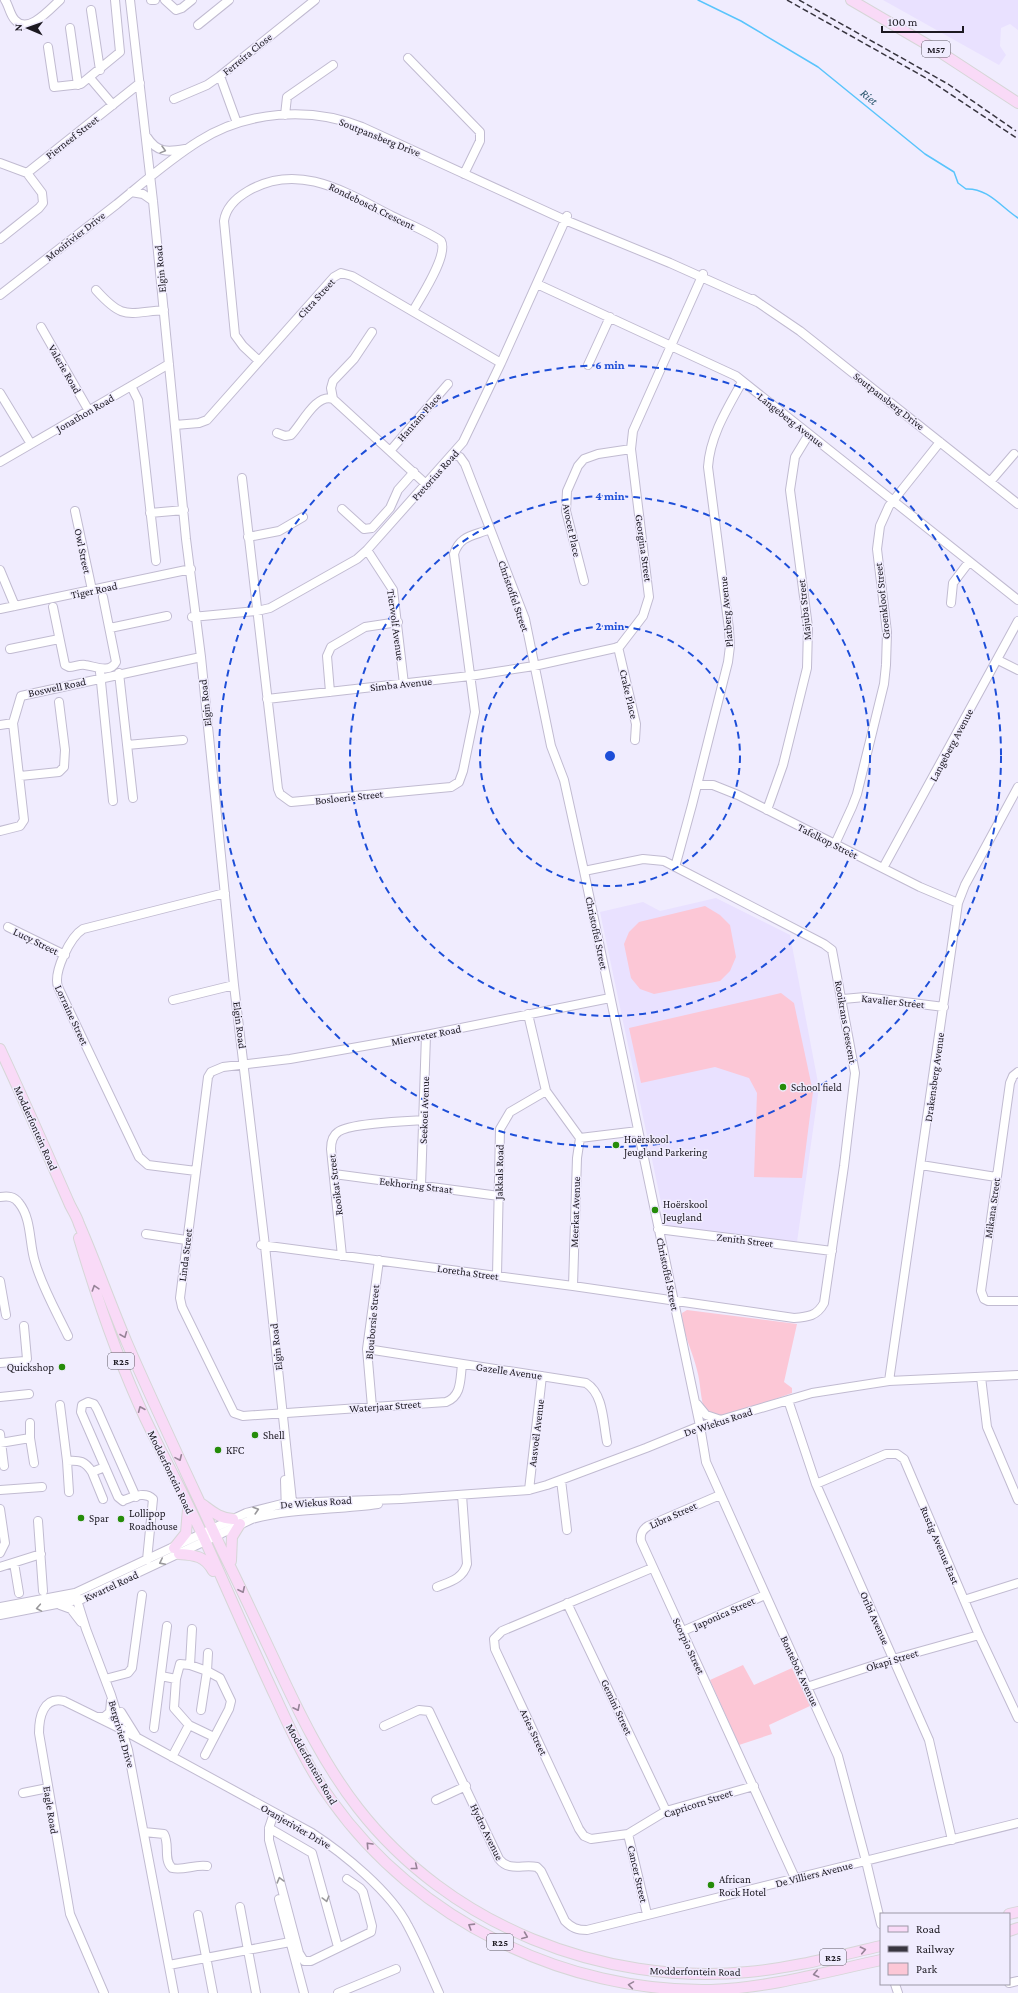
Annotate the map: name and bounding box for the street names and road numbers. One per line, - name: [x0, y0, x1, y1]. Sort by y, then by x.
- street label: Ferreira Close: [220, 30, 274, 78]
- road number: M57: [922, 41, 950, 57]
- street label: Pierneef Street: [43, 112, 101, 161]
- street label: Soutpansberg Drive: [337, 115, 423, 160]
- street label: Rondebosch Crescent: [327, 180, 417, 232]
- street label: Mooirivier Drive: [43, 209, 107, 263]
- street label: Elgin Road: [152, 245, 169, 293]
- street label: Citra Street: [295, 275, 337, 320]
- street label: Valerie Road: [46, 342, 84, 396]
- street label: Soutpansberg Drive: [851, 370, 927, 433]
- street label: Hantam Place: [395, 390, 444, 444]
- street label: Langeberg Avenue: [755, 390, 827, 450]
- street label: Jonathon Road: [53, 391, 117, 436]
- street label: Pretorius Road: [409, 447, 461, 503]
- street label: Avocet Place: [560, 502, 584, 558]
- street label: Georgina Street: [632, 513, 655, 583]
- street label: Owl Street: [72, 527, 94, 575]
- street label: Christoffel Street: [496, 559, 532, 634]
- street label: Groenkloof Street: [872, 562, 892, 640]
- street label: Platberg Avenue: [717, 576, 736, 648]
- street label: Majuba Street: [795, 578, 814, 641]
- street label: Tiger Road: [70, 579, 119, 602]
- street label: Tierwolf Avenue: [385, 589, 407, 661]
- street label: Crake Place: [618, 668, 641, 720]
- street label: Boswell Road: [27, 675, 87, 699]
- street label: Simba Avenue: [370, 675, 433, 693]
- street label: Elgin Road: [197, 679, 214, 727]
- street label: Langeberg Avenue: [927, 706, 976, 784]
- street label: Bosloerie Street: [314, 787, 384, 807]
- street label: Tafelkop Street: [795, 821, 860, 862]
- street label: Christoffel Street: [583, 895, 611, 971]
- street label: Lucy Street: [11, 925, 61, 958]
- street label: Rooikrans Crescent: [833, 979, 859, 1065]
- street label: Lorraine Street: [53, 983, 91, 1047]
- street label: Kavalier Street: [861, 992, 926, 1010]
- street label: Elgin Road: [230, 1001, 249, 1050]
- street label: Miervreter Road: [390, 1022, 462, 1048]
- street label: Drakensberg Avenue: [922, 1031, 947, 1123]
- street label: Seekoei Avenue: [417, 1076, 431, 1144]
- street label: Modderfontein Road: [12, 1084, 60, 1172]
- street label: Jakkals Road: [492, 1144, 506, 1201]
- street label: Rooikat Street: [325, 1153, 345, 1216]
- street label: Eekhoring Straat: [379, 1175, 454, 1196]
- street label: Meerkat Avenue: [568, 1176, 582, 1248]
- street label: Mikana Street: [982, 1177, 1002, 1239]
- street label: Linda Street: [176, 1228, 194, 1282]
- street label: Zenith Street: [716, 1231, 774, 1249]
- street label: Christoffel Street: [654, 1236, 682, 1312]
- street label: Loretha Street: [436, 1262, 500, 1282]
- street label: Blouborsie Street: [363, 1284, 381, 1360]
- street label: Elgin Road: [268, 1323, 285, 1371]
- road number: R25: [108, 1353, 134, 1369]
- street label: Gazelle Avenue: [475, 1360, 543, 1382]
- street label: Waterjaar Street: [349, 1397, 422, 1415]
- street label: Aasvoël Avenue: [526, 1398, 546, 1468]
- street label: De Wiekus Road: [682, 1405, 754, 1439]
- street label: Modderfontein Road: [146, 1428, 196, 1516]
- street label: De Wiekus Road: [280, 1494, 352, 1510]
- street label: Libra Street: [647, 1499, 699, 1531]
- street label: Rustig Avenue East: [917, 1504, 962, 1586]
- street label: Kwartel Road: [82, 1568, 140, 1604]
- street label: Oribi Avenue: [858, 1589, 892, 1647]
- street label: Japonica Street: [691, 1594, 757, 1633]
- street label: Scorpio Street: [670, 1616, 707, 1677]
- street label: Bontebok Avenue: [778, 1634, 822, 1708]
- street label: Okapi Street: [864, 1646, 920, 1675]
- street label: Gemini Street: [599, 1677, 635, 1737]
- street label: Bergrivier Drive: [106, 1699, 137, 1769]
- street label: Aries Street: [518, 1707, 550, 1758]
- street label: Modderfontein Road: [284, 1722, 340, 1807]
- street label: Eagle Road: [40, 1785, 61, 1835]
- street label: Capricorn Street: [662, 1786, 735, 1821]
- street label: Oranjerivier Drive: [258, 1801, 333, 1852]
- street label: Hydro Avenue: [467, 1802, 506, 1863]
- street label: Cancer Street: [626, 1844, 651, 1904]
- street label: De Villiers Avenue: [774, 1859, 854, 1889]
- road number: R25: [487, 1934, 513, 1950]
- road number: R25: [820, 1949, 846, 1965]
- street label: Modderfontein Road: [649, 1964, 741, 1978]

